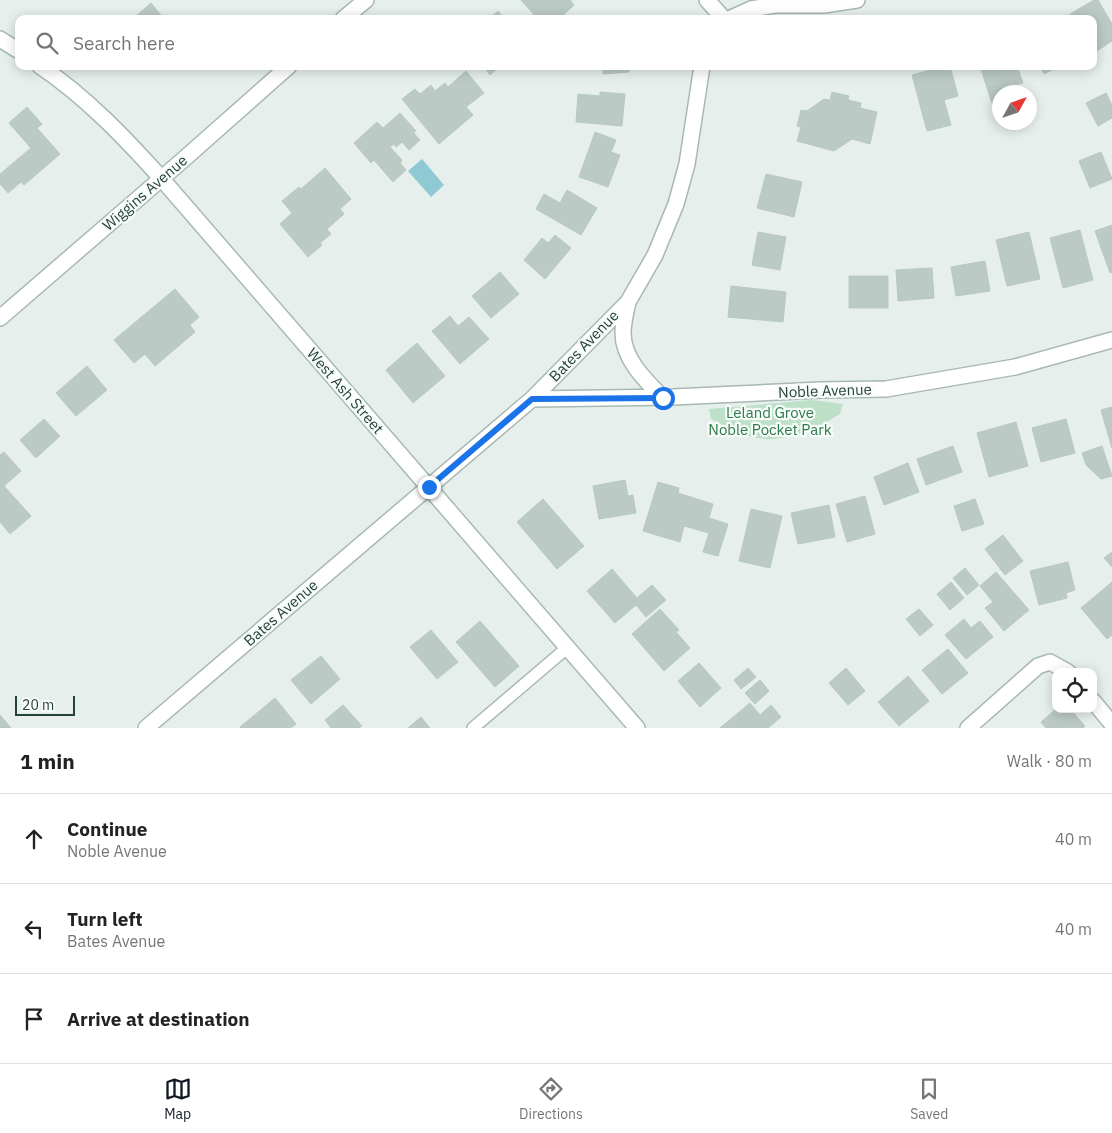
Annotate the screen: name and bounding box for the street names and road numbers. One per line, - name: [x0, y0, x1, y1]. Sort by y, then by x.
- street label: Wiggins Avenue: [98, 151, 191, 235]
- street label: Bates Avenue: [545, 306, 622, 385]
- street label: West Ash Street: [303, 344, 388, 437]
- street label: Noble Avenue: [778, 379, 872, 402]
- street label: Bates Avenue: [240, 575, 322, 650]

